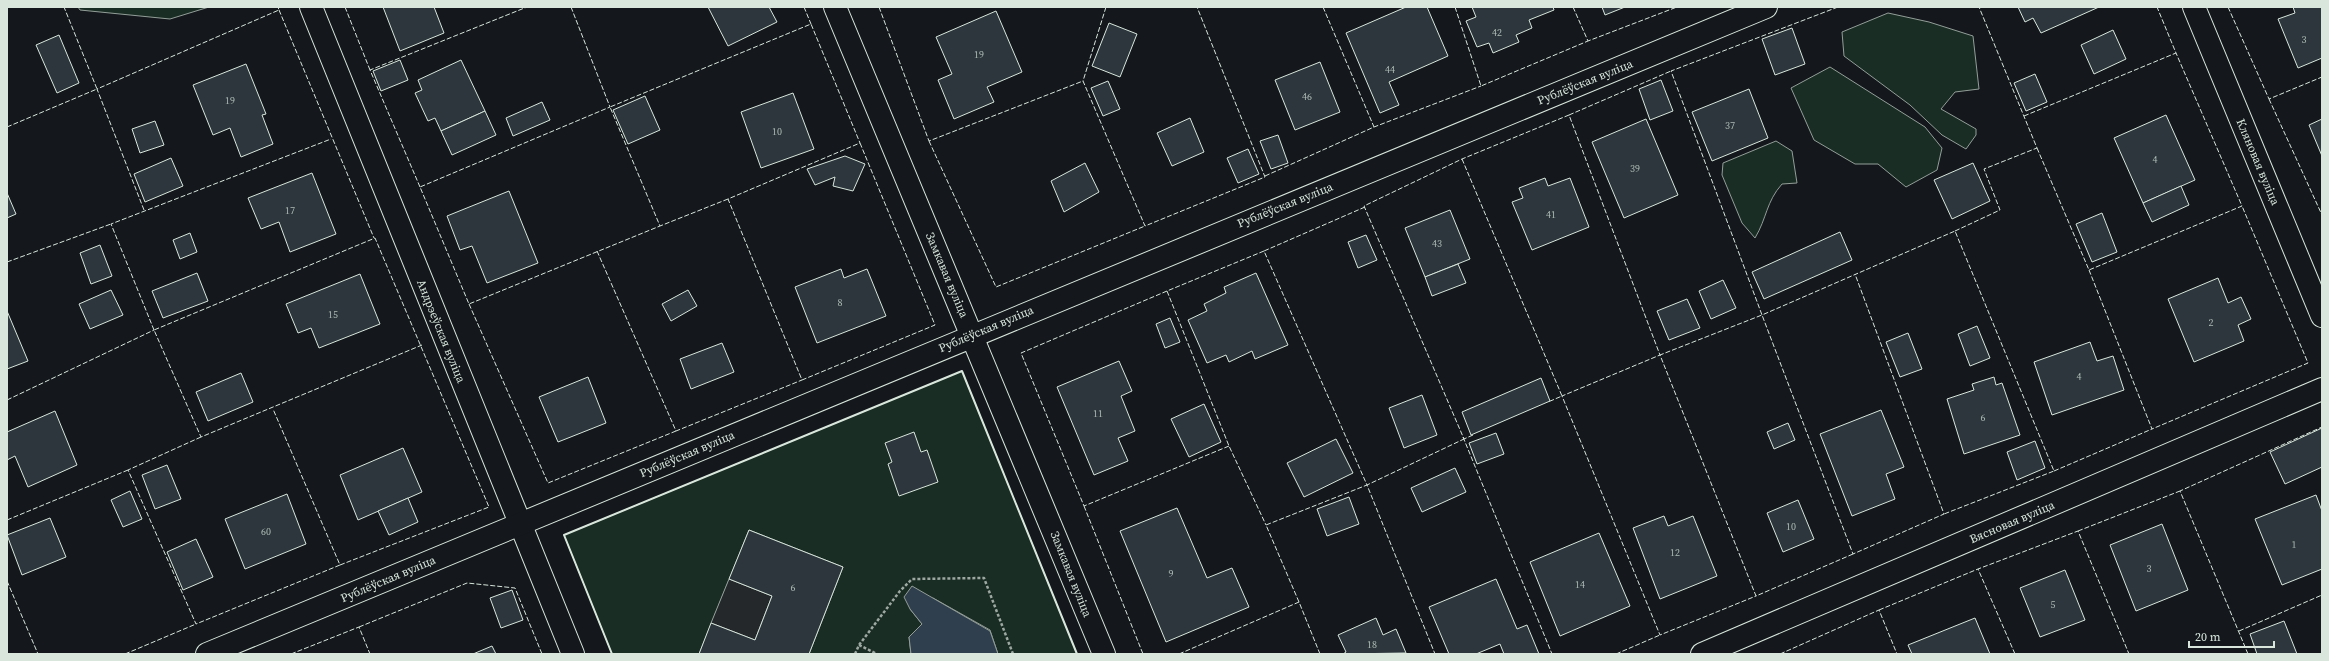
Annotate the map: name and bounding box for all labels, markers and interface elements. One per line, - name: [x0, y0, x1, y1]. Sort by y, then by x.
- house number: 42: [1492, 26, 1502, 39]
- house number: 3: [2302, 33, 2307, 46]
- house number: 19: [974, 48, 984, 61]
- street label: Рублёўская вуліца: [1535, 55, 1636, 108]
- house number: 44: [1385, 63, 1395, 76]
- house number: 46: [1302, 90, 1312, 103]
- house number: 19: [225, 94, 235, 107]
- street label: Кляновая вуліца: [2233, 116, 2284, 209]
- house number: 37: [1725, 119, 1735, 132]
- house number: 10: [772, 125, 782, 138]
- house number: 4: [2153, 153, 2158, 166]
- house number: 39: [1630, 162, 1640, 175]
- street label: Рублёўская вуліца: [1235, 178, 1336, 231]
- house number: 17: [285, 204, 295, 217]
- house number: 41: [1546, 208, 1556, 221]
- street label: Замкавая вуліца: [922, 230, 973, 321]
- house number: 43: [1432, 237, 1442, 250]
- street label: Андрэеўская вуліца: [413, 277, 469, 386]
- house number: 8: [838, 296, 843, 309]
- street label: Рублёўская вуліца: [936, 301, 1037, 356]
- house number: 15: [328, 308, 338, 321]
- house number: 2: [2209, 316, 2214, 329]
- house number: 4: [2077, 370, 2082, 383]
- house number: 11: [1093, 407, 1103, 420]
- house number: 6: [1981, 411, 1986, 424]
- street label: Рублёўская вуліца: [637, 426, 738, 481]
- street label: Вясновая вуліца: [1967, 497, 2058, 547]
- house number: 10: [1786, 520, 1796, 533]
- house number: 60: [261, 525, 271, 538]
- street label: Замкавая вуліца: [1046, 529, 1096, 620]
- house number: 1: [2292, 538, 2297, 551]
- house number: 12: [1670, 546, 1680, 559]
- street label: Рублёўская вуліца: [338, 551, 439, 606]
- house number: 3: [2147, 562, 2152, 575]
- house number: 9: [1169, 567, 1174, 580]
- house number: 14: [1575, 578, 1585, 591]
- house number: 6: [791, 581, 796, 594]
- house number: 5: [2051, 598, 2056, 611]
- scale bar: [2189, 623, 2274, 649]
- text: 20 m: [2195, 629, 2221, 645]
- house number: 18: [1367, 638, 1377, 651]

